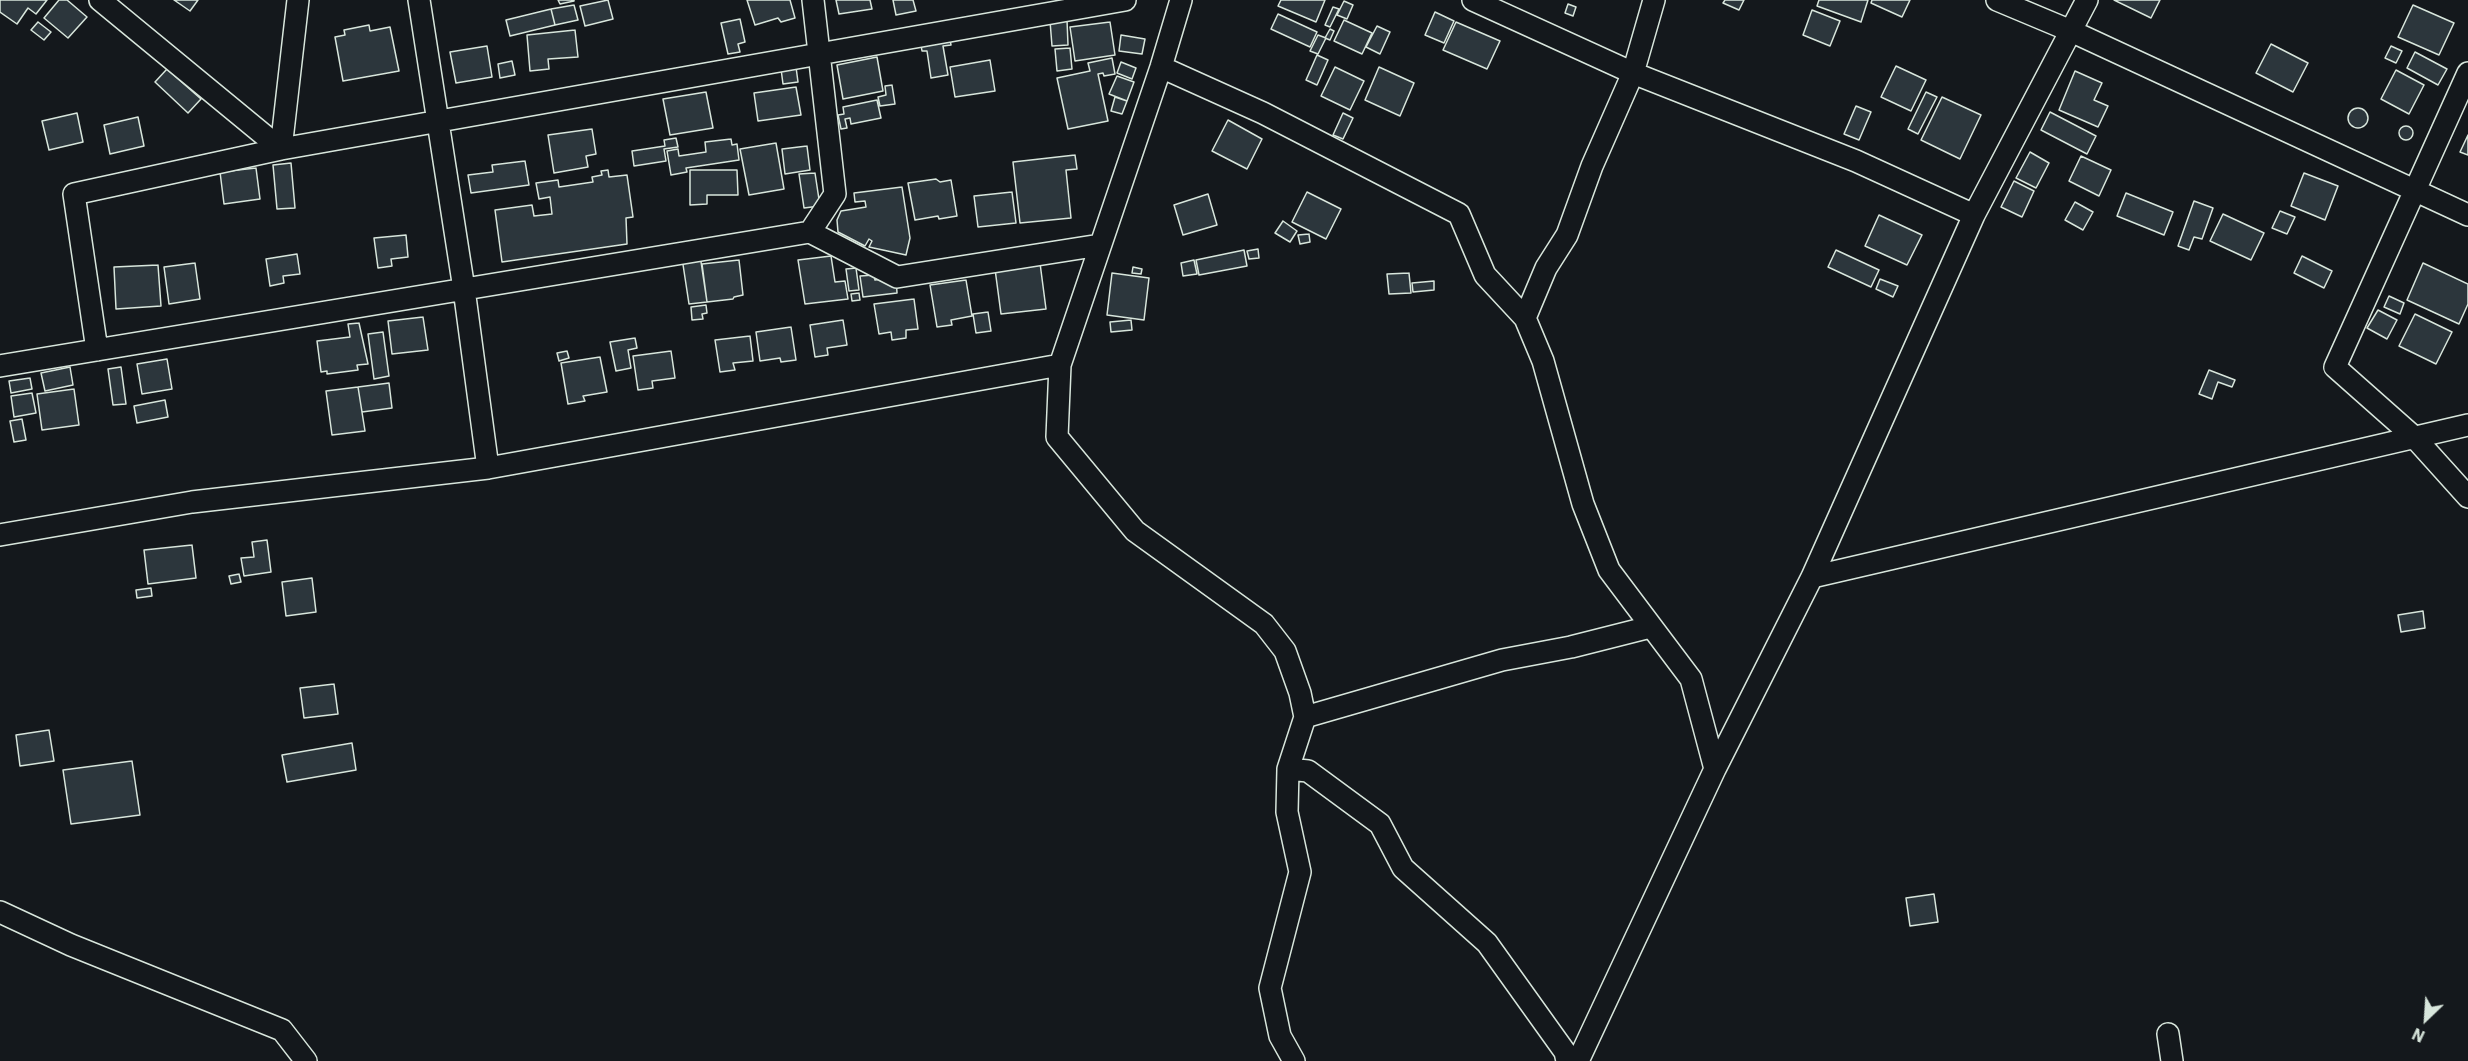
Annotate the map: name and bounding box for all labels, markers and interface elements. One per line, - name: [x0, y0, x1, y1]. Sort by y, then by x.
- north arrow: [2396, 989, 2456, 1049]
- text: N: [2409, 1024, 2428, 1047]

